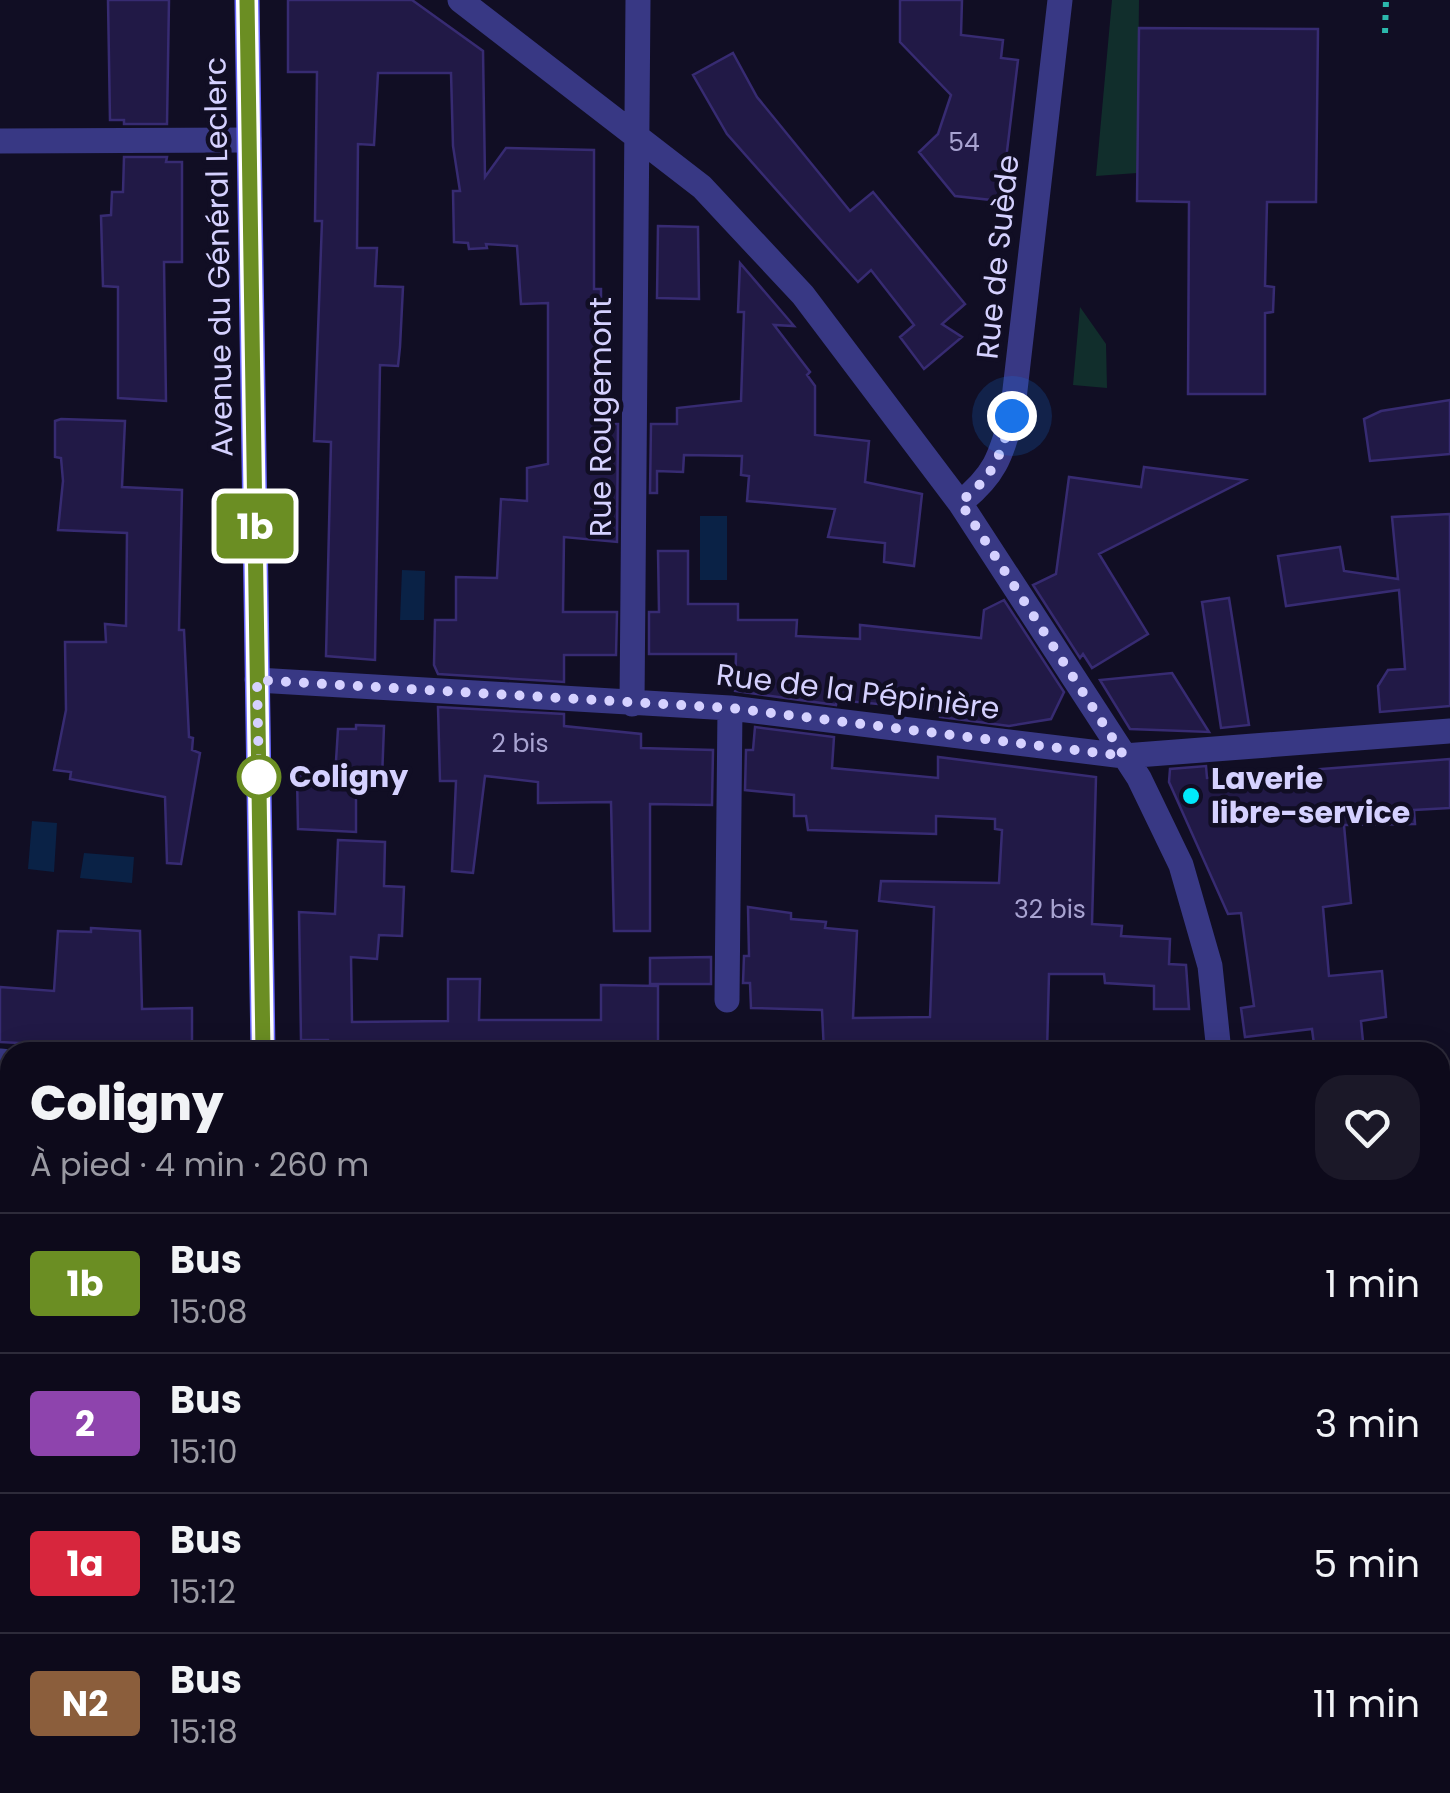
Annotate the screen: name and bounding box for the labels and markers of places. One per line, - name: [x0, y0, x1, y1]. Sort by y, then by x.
- place label: Coligny: [289, 755, 408, 798]
- marker: Coligny: [238, 756, 280, 798]
- place label: Laverie libre-service: [1211, 757, 1410, 834]
- marker: Laverie libre-service: [1180, 785, 1202, 807]

